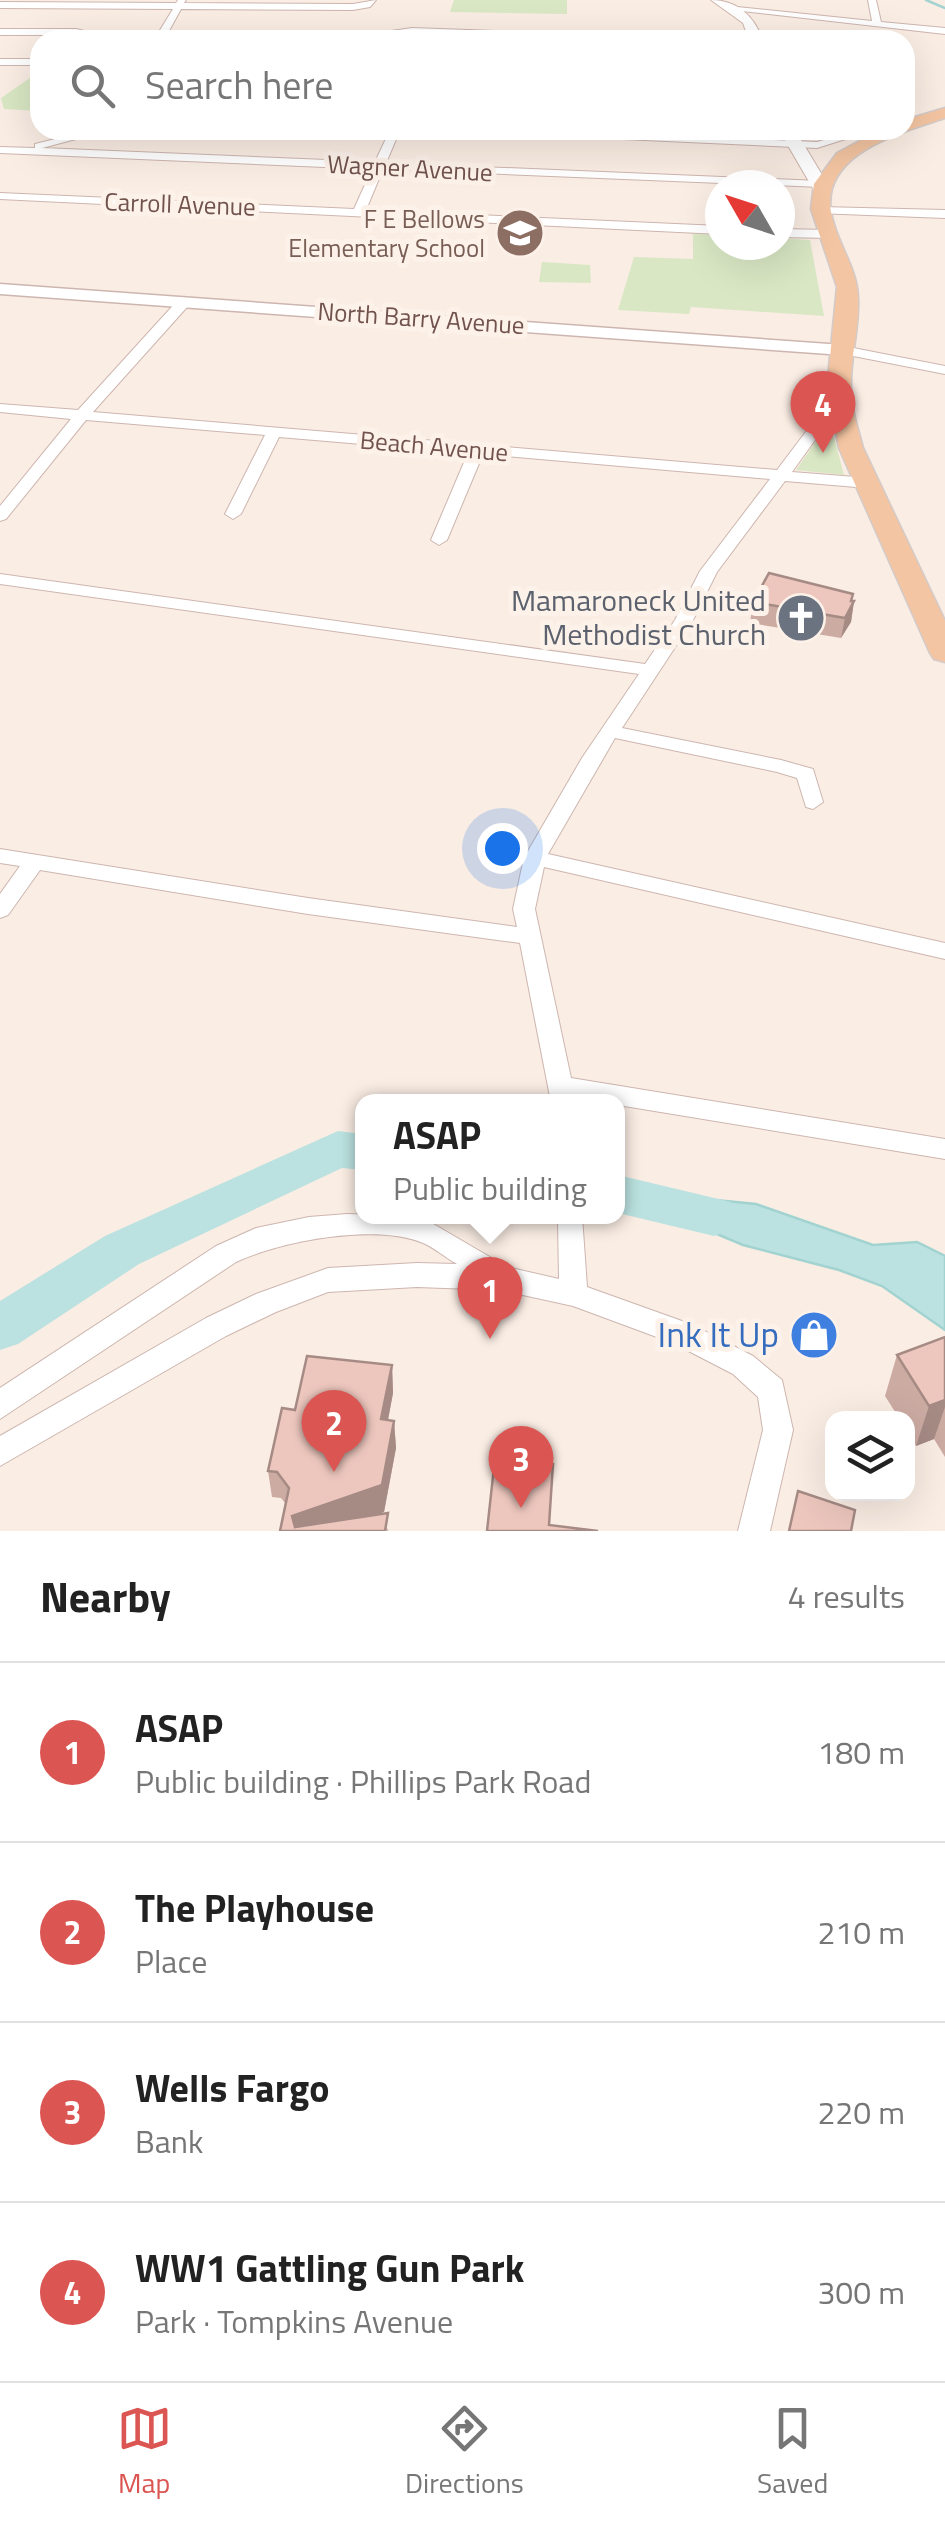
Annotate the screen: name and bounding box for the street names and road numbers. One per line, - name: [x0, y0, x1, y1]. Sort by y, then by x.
- street label: Wagner Avenue: [326, 145, 494, 191]
- street label: Carroll Avenue: [104, 182, 256, 226]
- street label: North Barry Avenue: [316, 292, 526, 344]
- street label: Beach Avenue: [358, 421, 510, 471]

